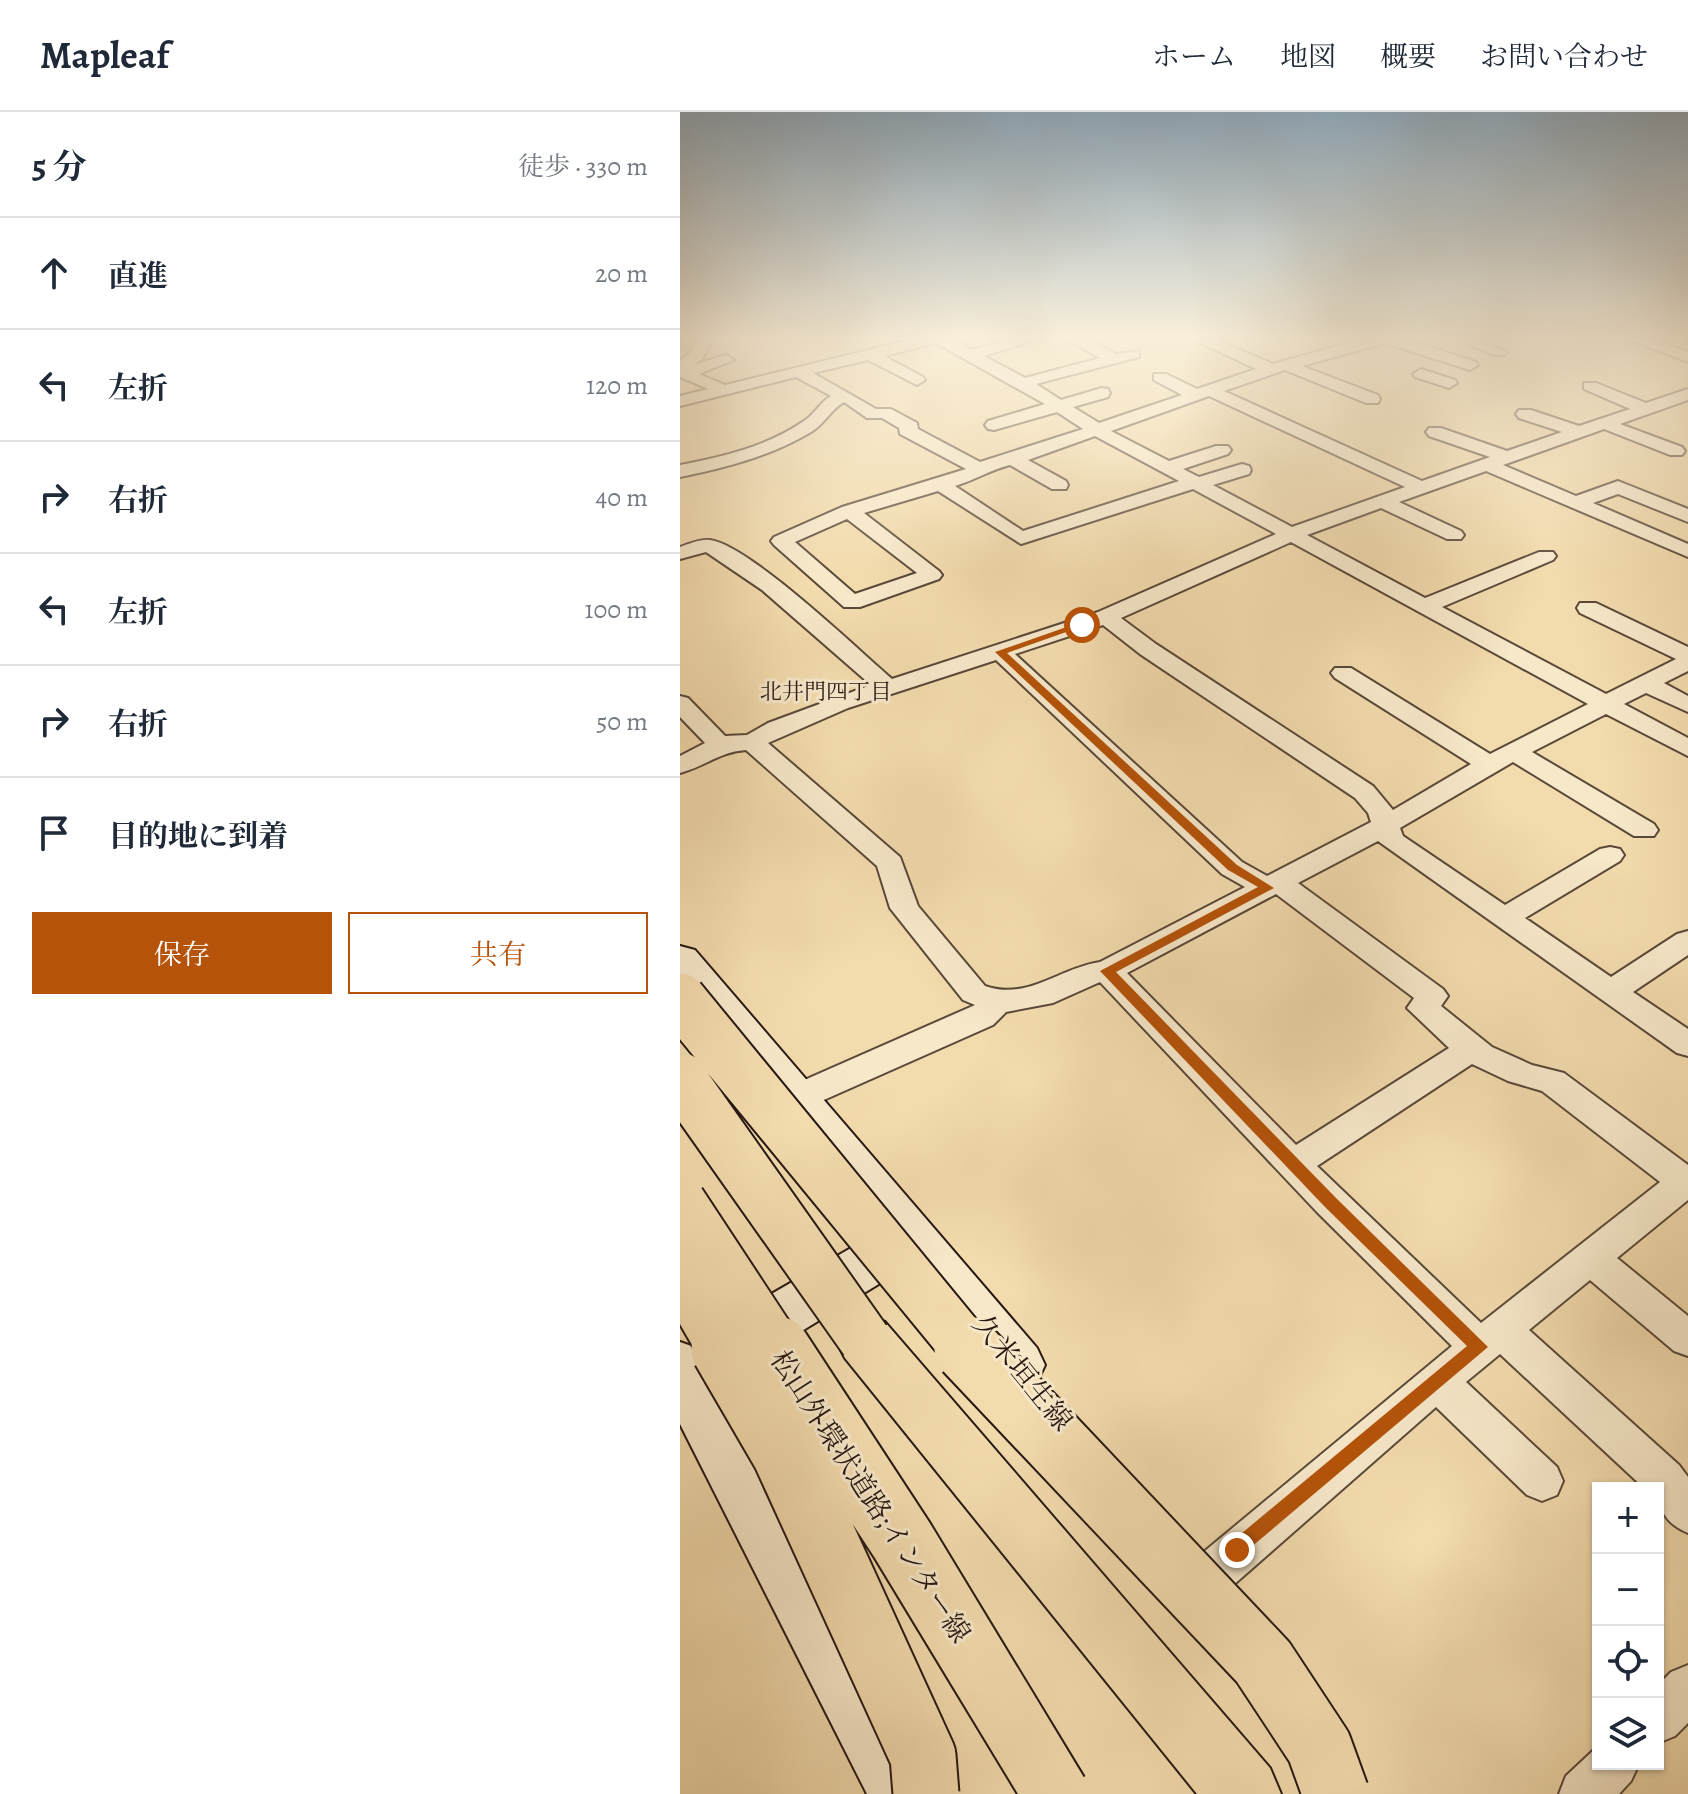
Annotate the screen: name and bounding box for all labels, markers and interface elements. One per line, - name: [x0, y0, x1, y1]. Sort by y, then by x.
- text: Mapleaf: [40, 29, 169, 81]
- text: ホーム: [1152, 38, 1236, 76]
- text: 地図: [1280, 38, 1336, 76]
- text: 概要: [1380, 38, 1436, 76]
- text: お問い合わせ: [1480, 38, 1648, 76]
- text: 5 分: [32, 143, 86, 190]
- text: 徒歩 · 330 m: [518, 149, 648, 184]
- icon: ahead: [32, 251, 76, 295]
- text: 直進: [108, 256, 168, 296]
- text: 20 m: [595, 256, 648, 291]
- icon: left: [32, 363, 76, 407]
- text: 左折: [108, 368, 168, 408]
- text: 120 m: [586, 368, 648, 403]
- icon: right: [32, 475, 76, 519]
- text: 右折: [108, 480, 168, 520]
- text: 40 m: [596, 480, 648, 515]
- icon: left: [32, 587, 76, 631]
- text: 左折: [108, 592, 168, 632]
- text: 100 m: [585, 592, 648, 627]
- route start: [1064, 607, 1100, 643]
- district label: 北井門四丁目: [760, 677, 892, 707]
- icon: right: [32, 699, 76, 743]
- text: 右折: [108, 704, 168, 744]
- text: 50 m: [596, 704, 648, 739]
- icon: arrive: [32, 811, 76, 855]
- text: 目的地に到着: [108, 816, 288, 856]
- button: 保存: [32, 912, 332, 994]
- button: 共有: [348, 912, 648, 994]
- street label: 久米垣生線: [963, 1306, 1081, 1439]
- street label: 松山外環状道路;インター線: [761, 1343, 979, 1650]
- map controls: [1592, 1482, 1664, 1770]
- button: +: [1592, 1482, 1664, 1554]
- route end: [1219, 1532, 1255, 1568]
- button: −: [1592, 1554, 1664, 1626]
- button: locate: [1592, 1626, 1664, 1698]
- button: layers: [1592, 1698, 1664, 1770]

